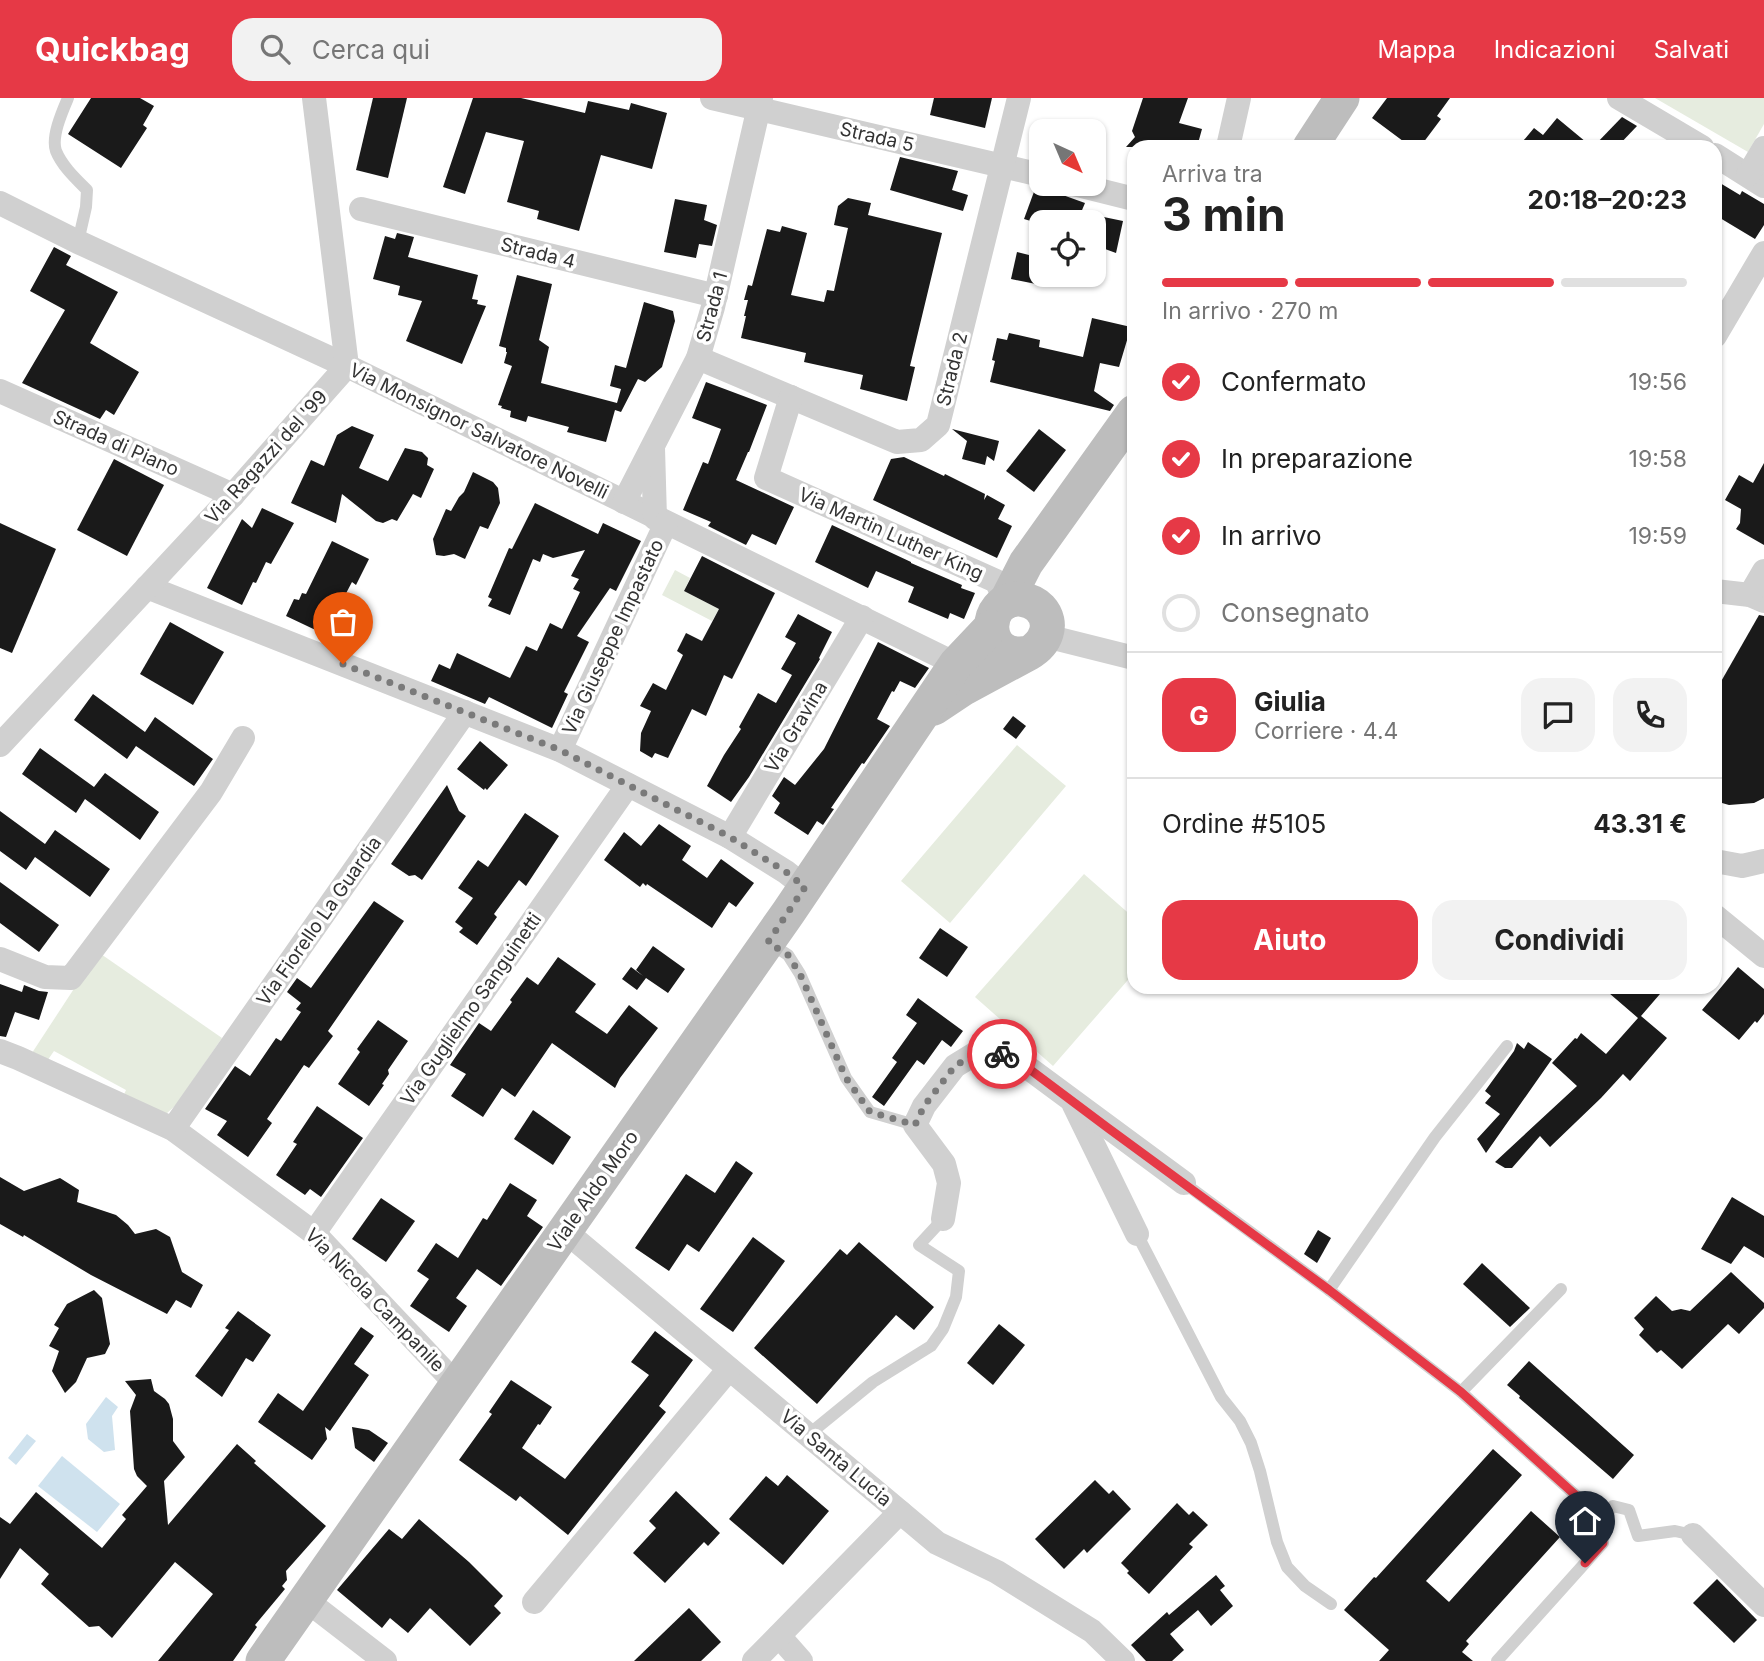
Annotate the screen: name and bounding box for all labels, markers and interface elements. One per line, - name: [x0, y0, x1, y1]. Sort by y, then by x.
- search box: [232, 18, 722, 81]
- text: Quickbag: [35, 29, 190, 69]
- icon: search: [256, 30, 294, 68]
- text: Cerca qui: [312, 34, 430, 65]
- text: Mappa: [1377, 35, 1456, 64]
- text: Indicazioni: [1494, 35, 1616, 64]
- text: Salvati: [1654, 35, 1729, 64]
- street label: Strada 5: [838, 117, 916, 157]
- north arrow: [1029, 119, 1106, 196]
- map controls: [1029, 119, 1106, 287]
- text: Arriva tra: [1162, 160, 1263, 188]
- text: 20:18–20:23: [1528, 184, 1687, 215]
- text: 3 min: [1162, 186, 1286, 242]
- button: locate: [1029, 210, 1106, 287]
- street label: Strada 4: [498, 233, 578, 273]
- street label: Strada 1: [692, 269, 732, 345]
- text: In arrivo · 270 m: [1162, 297, 1338, 325]
- street label: Strada 2: [932, 330, 972, 408]
- street label: Via Monsignor Salvatore Novelli: [346, 358, 612, 504]
- icon: check: [1162, 363, 1200, 401]
- text: Confermato: [1221, 366, 1366, 397]
- text: 19:56: [1629, 368, 1687, 396]
- street label: Via Ragazzi del '99: [200, 386, 332, 528]
- street label: Strada di Piano: [49, 405, 183, 481]
- icon: check: [1162, 440, 1200, 478]
- text: In preparazione: [1221, 443, 1413, 474]
- text: 19:58: [1629, 445, 1687, 473]
- street label: Via Martin Luther King: [795, 483, 987, 585]
- icon: check: [1162, 517, 1200, 555]
- text: In arrivo: [1221, 520, 1322, 551]
- text: 19:59: [1629, 522, 1687, 550]
- street label: Via Giuseppe Impastato: [558, 536, 668, 738]
- pin: [313, 592, 373, 664]
- text: Consegnato: [1221, 597, 1370, 628]
- icon: bag: [324, 603, 362, 641]
- street label: Via Gravina: [760, 677, 832, 777]
- button: chat: [1521, 678, 1595, 752]
- button: phone: [1613, 678, 1687, 752]
- text: Giulia: [1254, 686, 1326, 717]
- text: G: [1189, 700, 1209, 731]
- text: Corriere · 4.4: [1254, 717, 1398, 745]
- text: Ordine #5105: [1162, 808, 1326, 839]
- text: 43.31 €: [1593, 808, 1687, 839]
- street label: Via Fiorello La Guardia: [252, 832, 386, 1010]
- button: Aiuto: [1162, 900, 1418, 980]
- button: Condividi: [1432, 900, 1687, 980]
- street label: Via Guglielmo Sanguinetti: [396, 908, 546, 1110]
- courier: [967, 1019, 1037, 1089]
- icon: bike: [983, 1035, 1021, 1073]
- street label: Viale Aldo Moro: [543, 1126, 643, 1256]
- street label: Via Nicola Campanile: [300, 1223, 450, 1377]
- street label: Via Santa Lucia: [776, 1405, 896, 1511]
- pin: [1555, 1491, 1615, 1563]
- icon: home: [1566, 1502, 1604, 1540]

